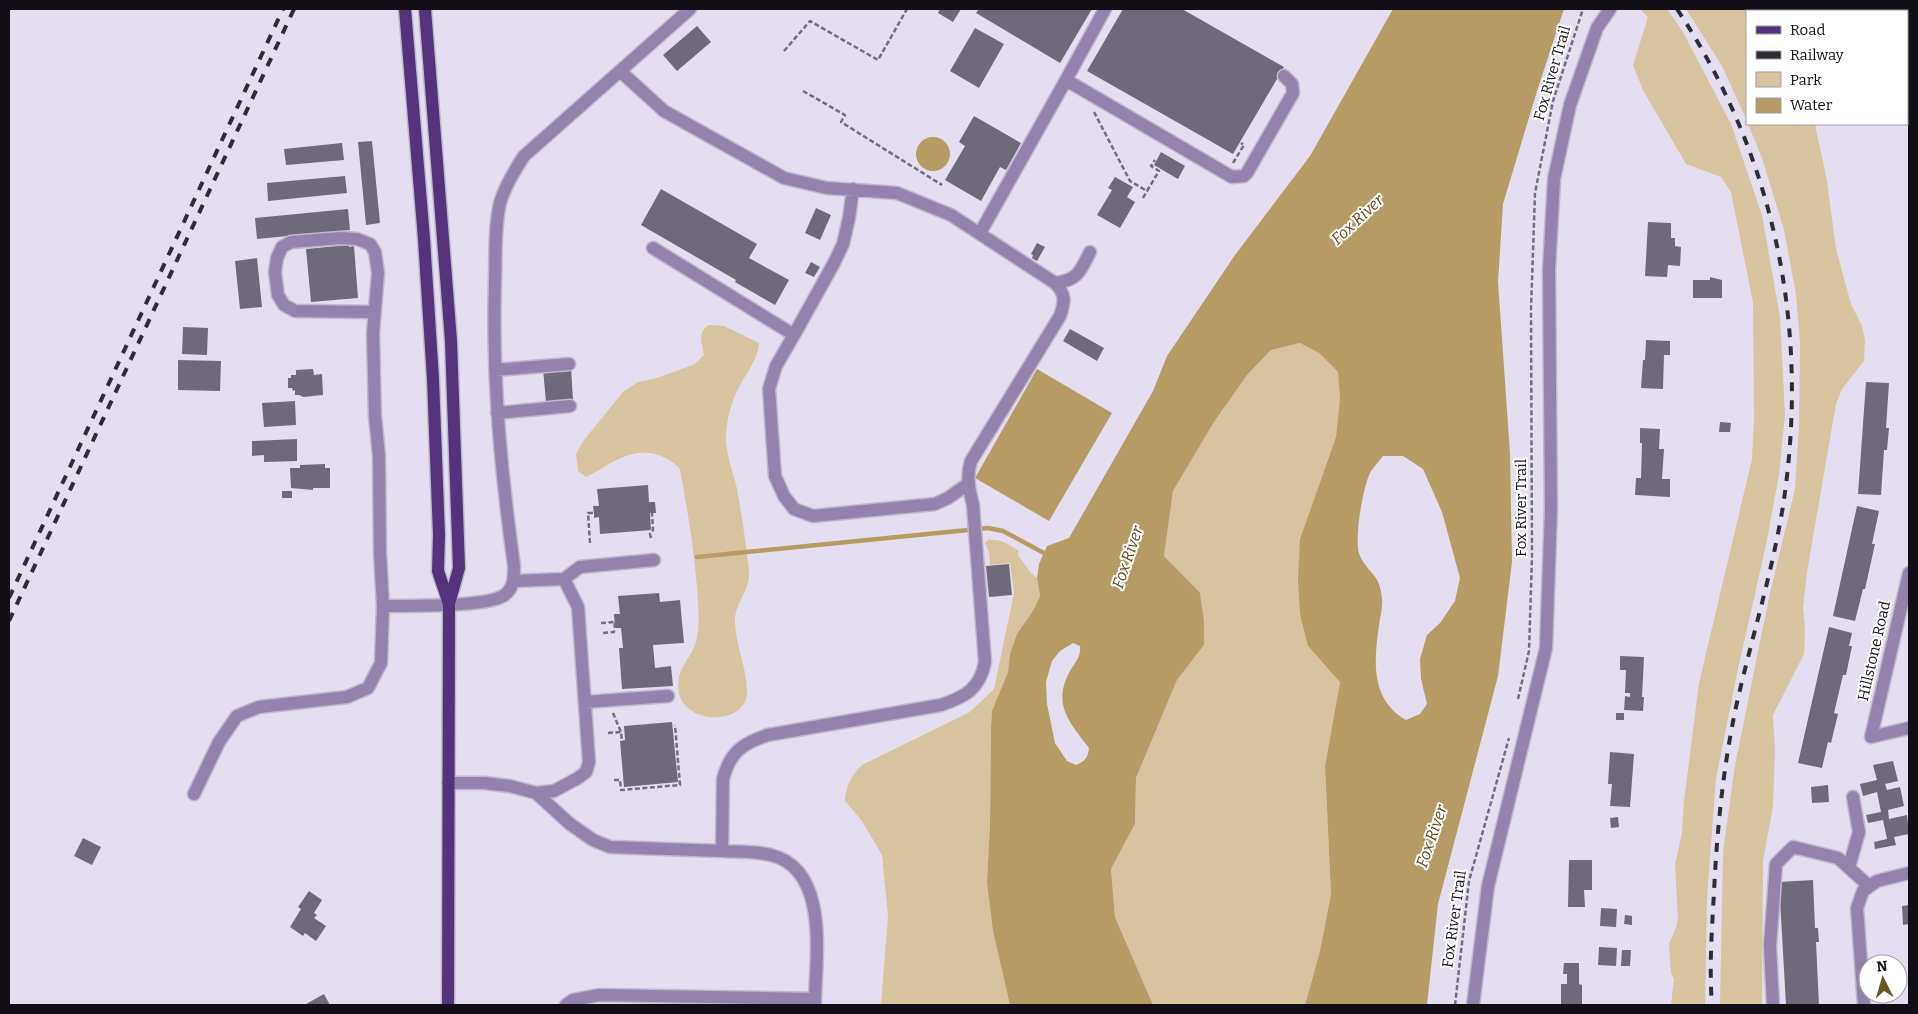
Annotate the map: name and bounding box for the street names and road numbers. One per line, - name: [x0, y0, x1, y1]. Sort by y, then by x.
- street label: Fox River Trail: [1530, 23, 1574, 123]
- street label: Fox River Trail: [1512, 459, 1530, 557]
- street label: Hillstone Road: [1854, 599, 1894, 703]
- street label: Fox River Trail: [1438, 869, 1470, 969]

